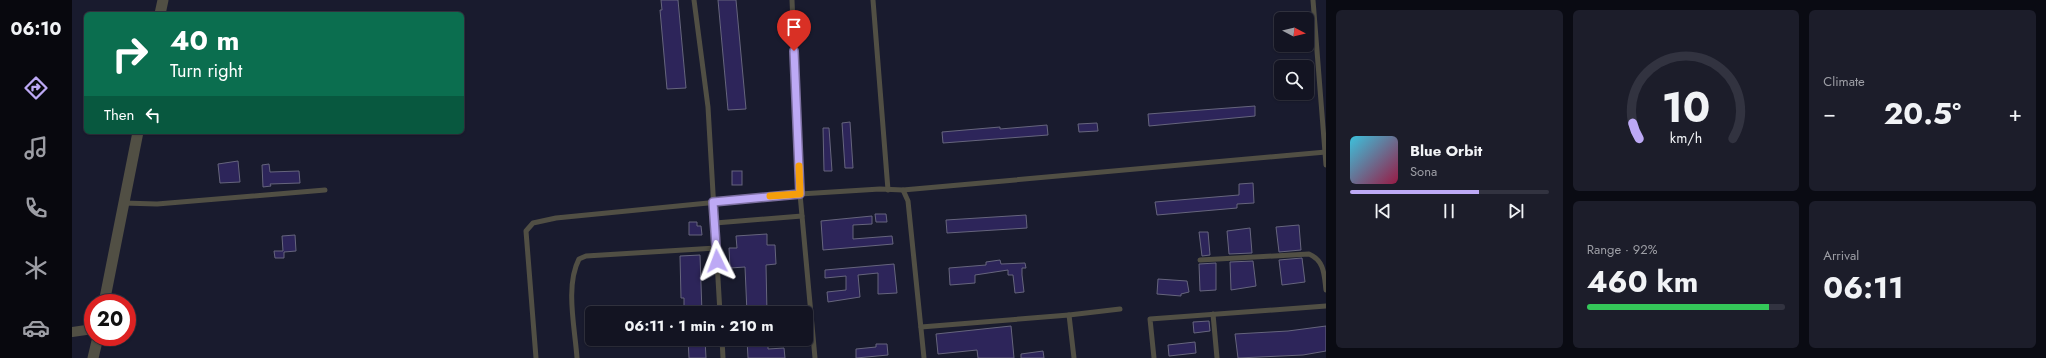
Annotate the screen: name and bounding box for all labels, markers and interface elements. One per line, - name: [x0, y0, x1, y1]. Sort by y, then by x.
- pin: [777, 10, 811, 51]
- north arrow: [1274, 12, 1314, 52]
- map controls: [1274, 12, 1314, 100]
- text: 06:10: [11, 16, 61, 42]
- icon: arrive: [783, 16, 805, 38]
- text: 40 m: [170, 20, 239, 61]
- icon: right: [104, 28, 156, 80]
- text: Turn right: [170, 58, 242, 84]
- button: search: [1274, 60, 1314, 100]
- text: Climate: [1823, 72, 1865, 91]
- icon: directions: [22, 74, 50, 102]
- text: 10: [1662, 76, 1710, 137]
- text: 20.5°: [1884, 92, 1961, 135]
- text: −: [1823, 97, 1836, 129]
- text: +: [2008, 97, 2022, 129]
- text: Then: [104, 104, 134, 126]
- icon: left: [142, 104, 164, 126]
- text: km/h: [1670, 127, 1702, 147]
- icon: music: [22, 134, 50, 162]
- text: Blue Orbit: [1410, 140, 1482, 162]
- text: Sona: [1410, 162, 1437, 181]
- icon: phone: [22, 194, 50, 222]
- icon: previous: [1372, 200, 1394, 222]
- icon: pause: [1438, 200, 1460, 222]
- icon: next: [1505, 200, 1527, 222]
- position arrow: [696, 240, 738, 282]
- text: Range · 92%: [1587, 240, 1657, 259]
- text: Arrival: [1823, 246, 1859, 265]
- icon: climate: [22, 254, 50, 282]
- text: 460 km: [1587, 260, 1698, 303]
- text: 06:11: [1823, 266, 1903, 309]
- speed limit sign: 20: [84, 294, 136, 346]
- icon: car: [22, 314, 50, 342]
- text: 06:11 · 1 min · 210 m: [624, 315, 774, 337]

